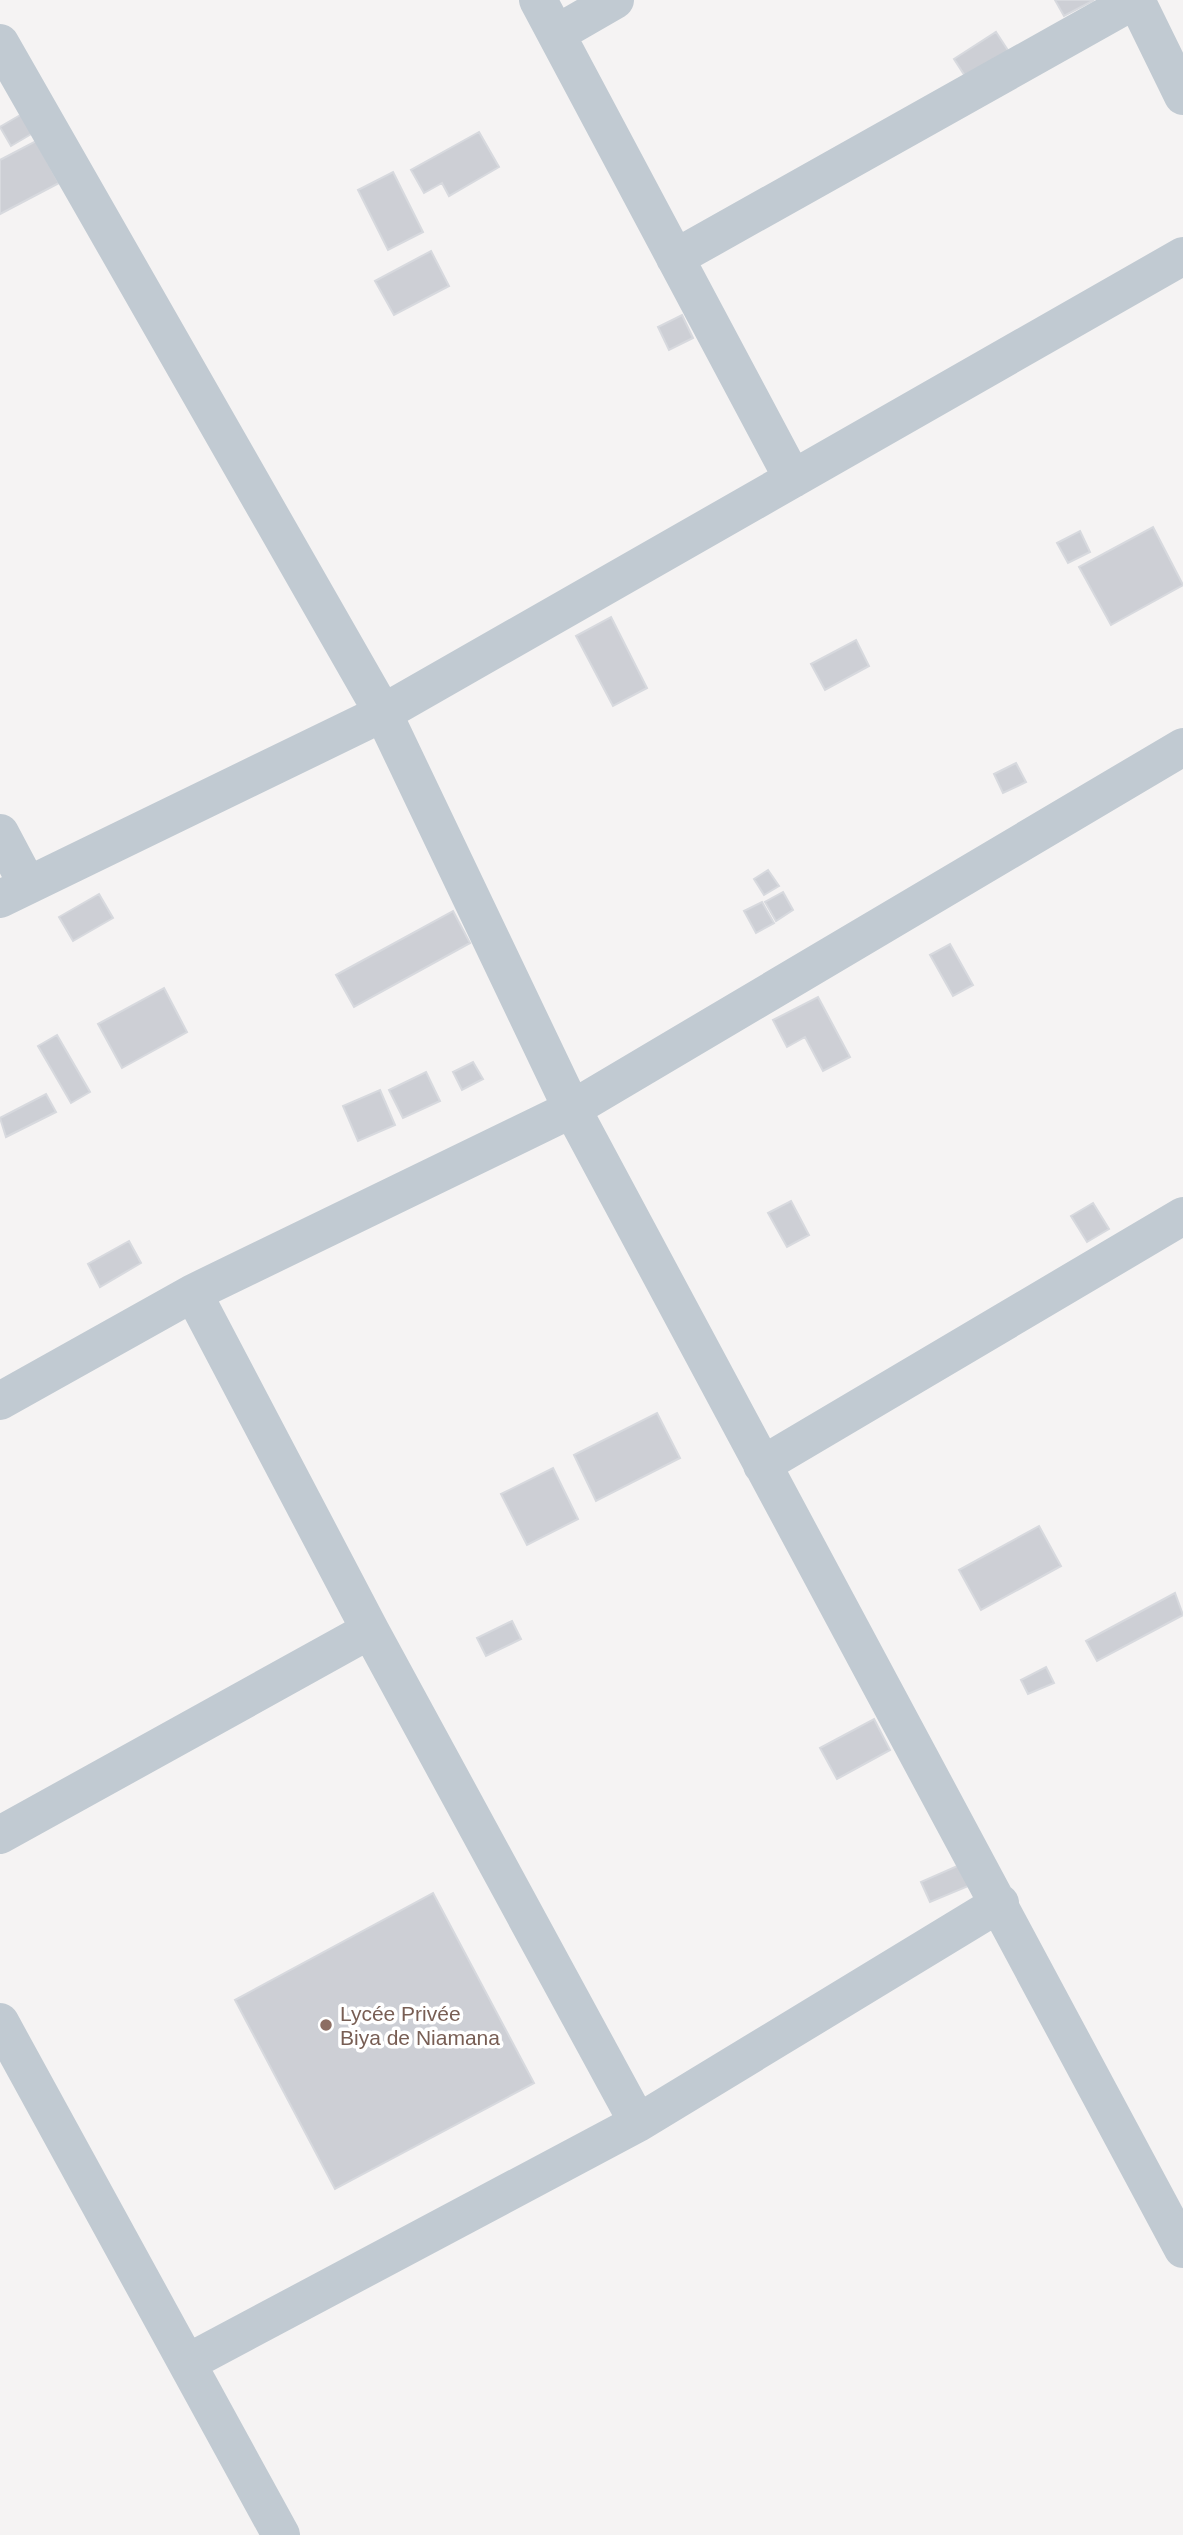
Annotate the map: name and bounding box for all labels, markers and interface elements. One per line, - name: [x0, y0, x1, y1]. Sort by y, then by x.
- place label: Lycée Privée Biya de Niamana: [340, 2002, 500, 2049]
- marker: Lycée Privée Biya de Niamana: [318, 2017, 334, 2033]

